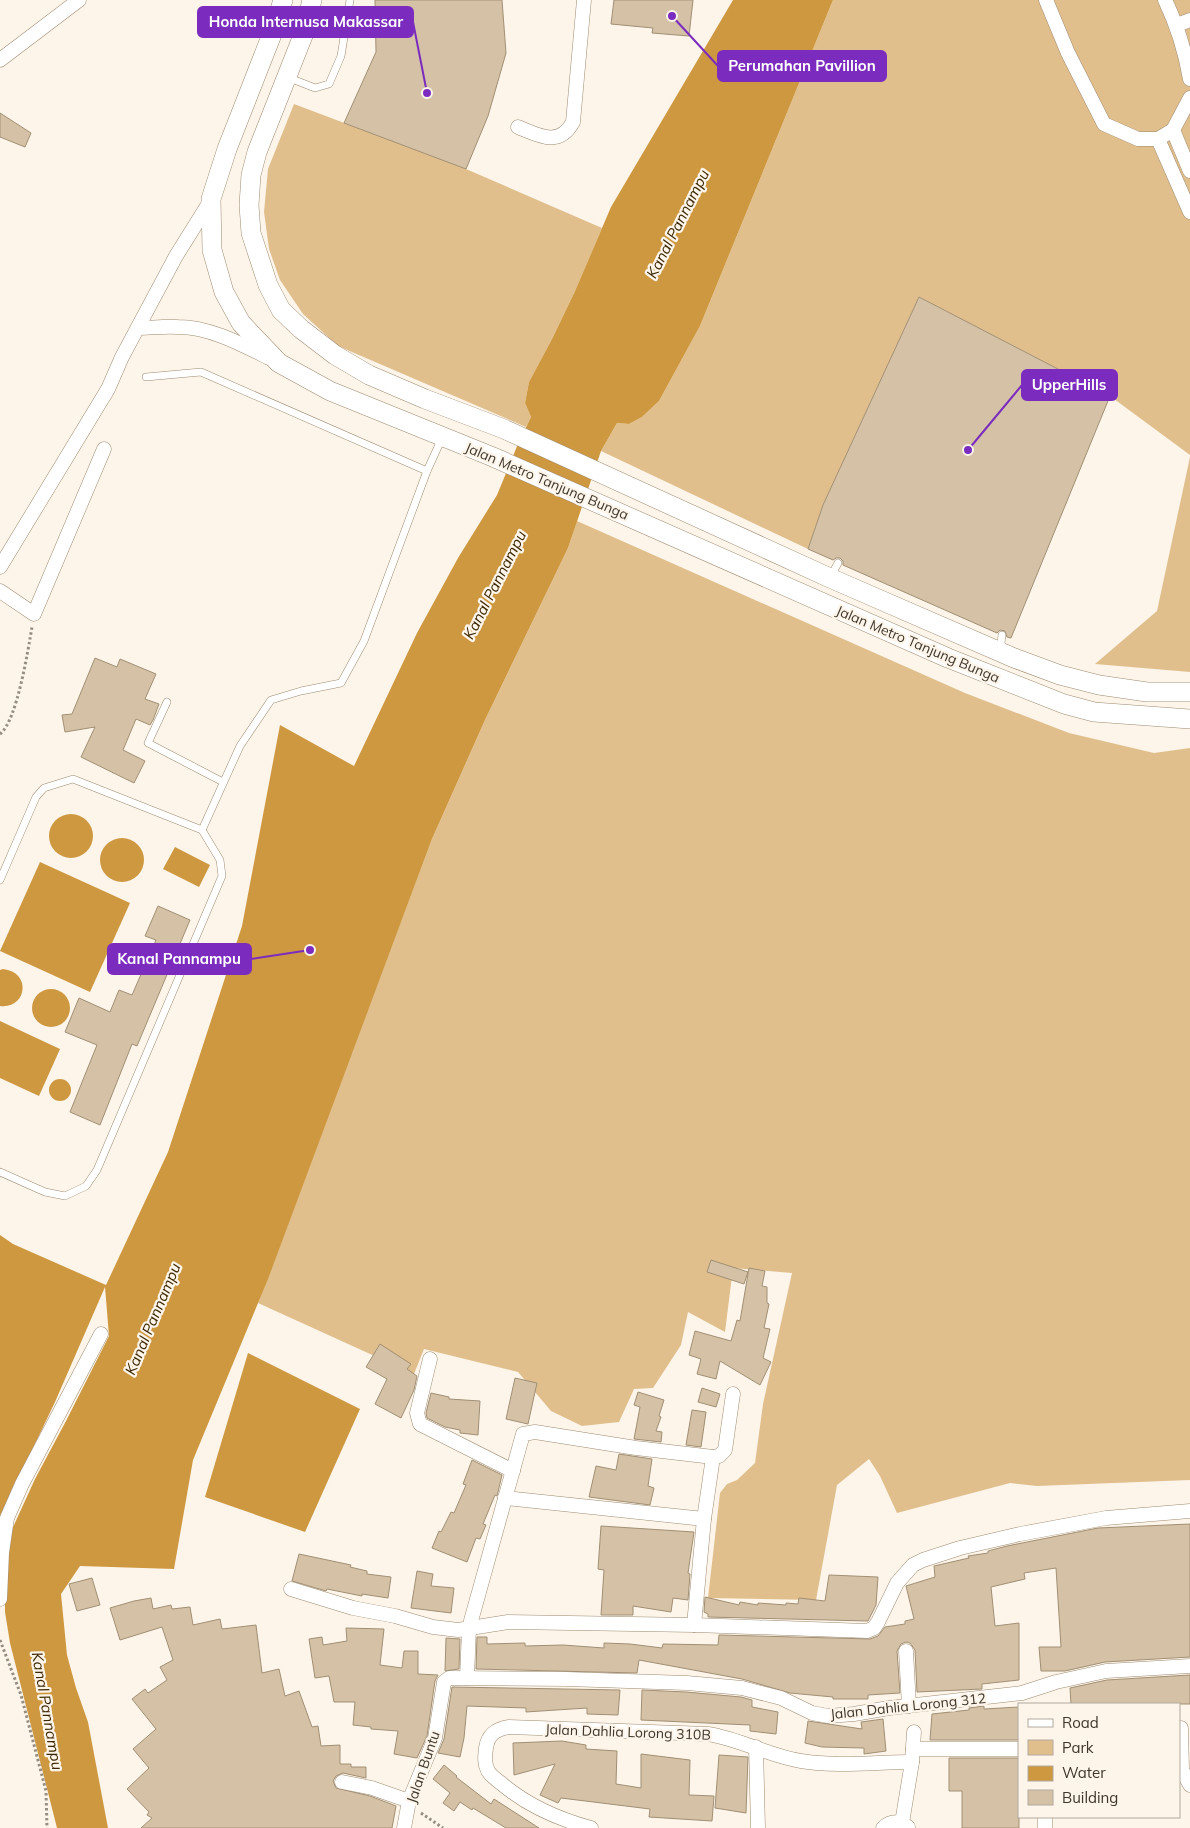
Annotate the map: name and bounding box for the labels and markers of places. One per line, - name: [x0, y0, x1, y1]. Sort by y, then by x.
- callout: Honda Internusa Makassar: [198, 7, 413, 37]
- callout: Perumahan Pavillion: [718, 51, 886, 81]
- callout: UpperHills: [1022, 370, 1117, 400]
- callout: Kanal Pannampu: [108, 944, 251, 974]

